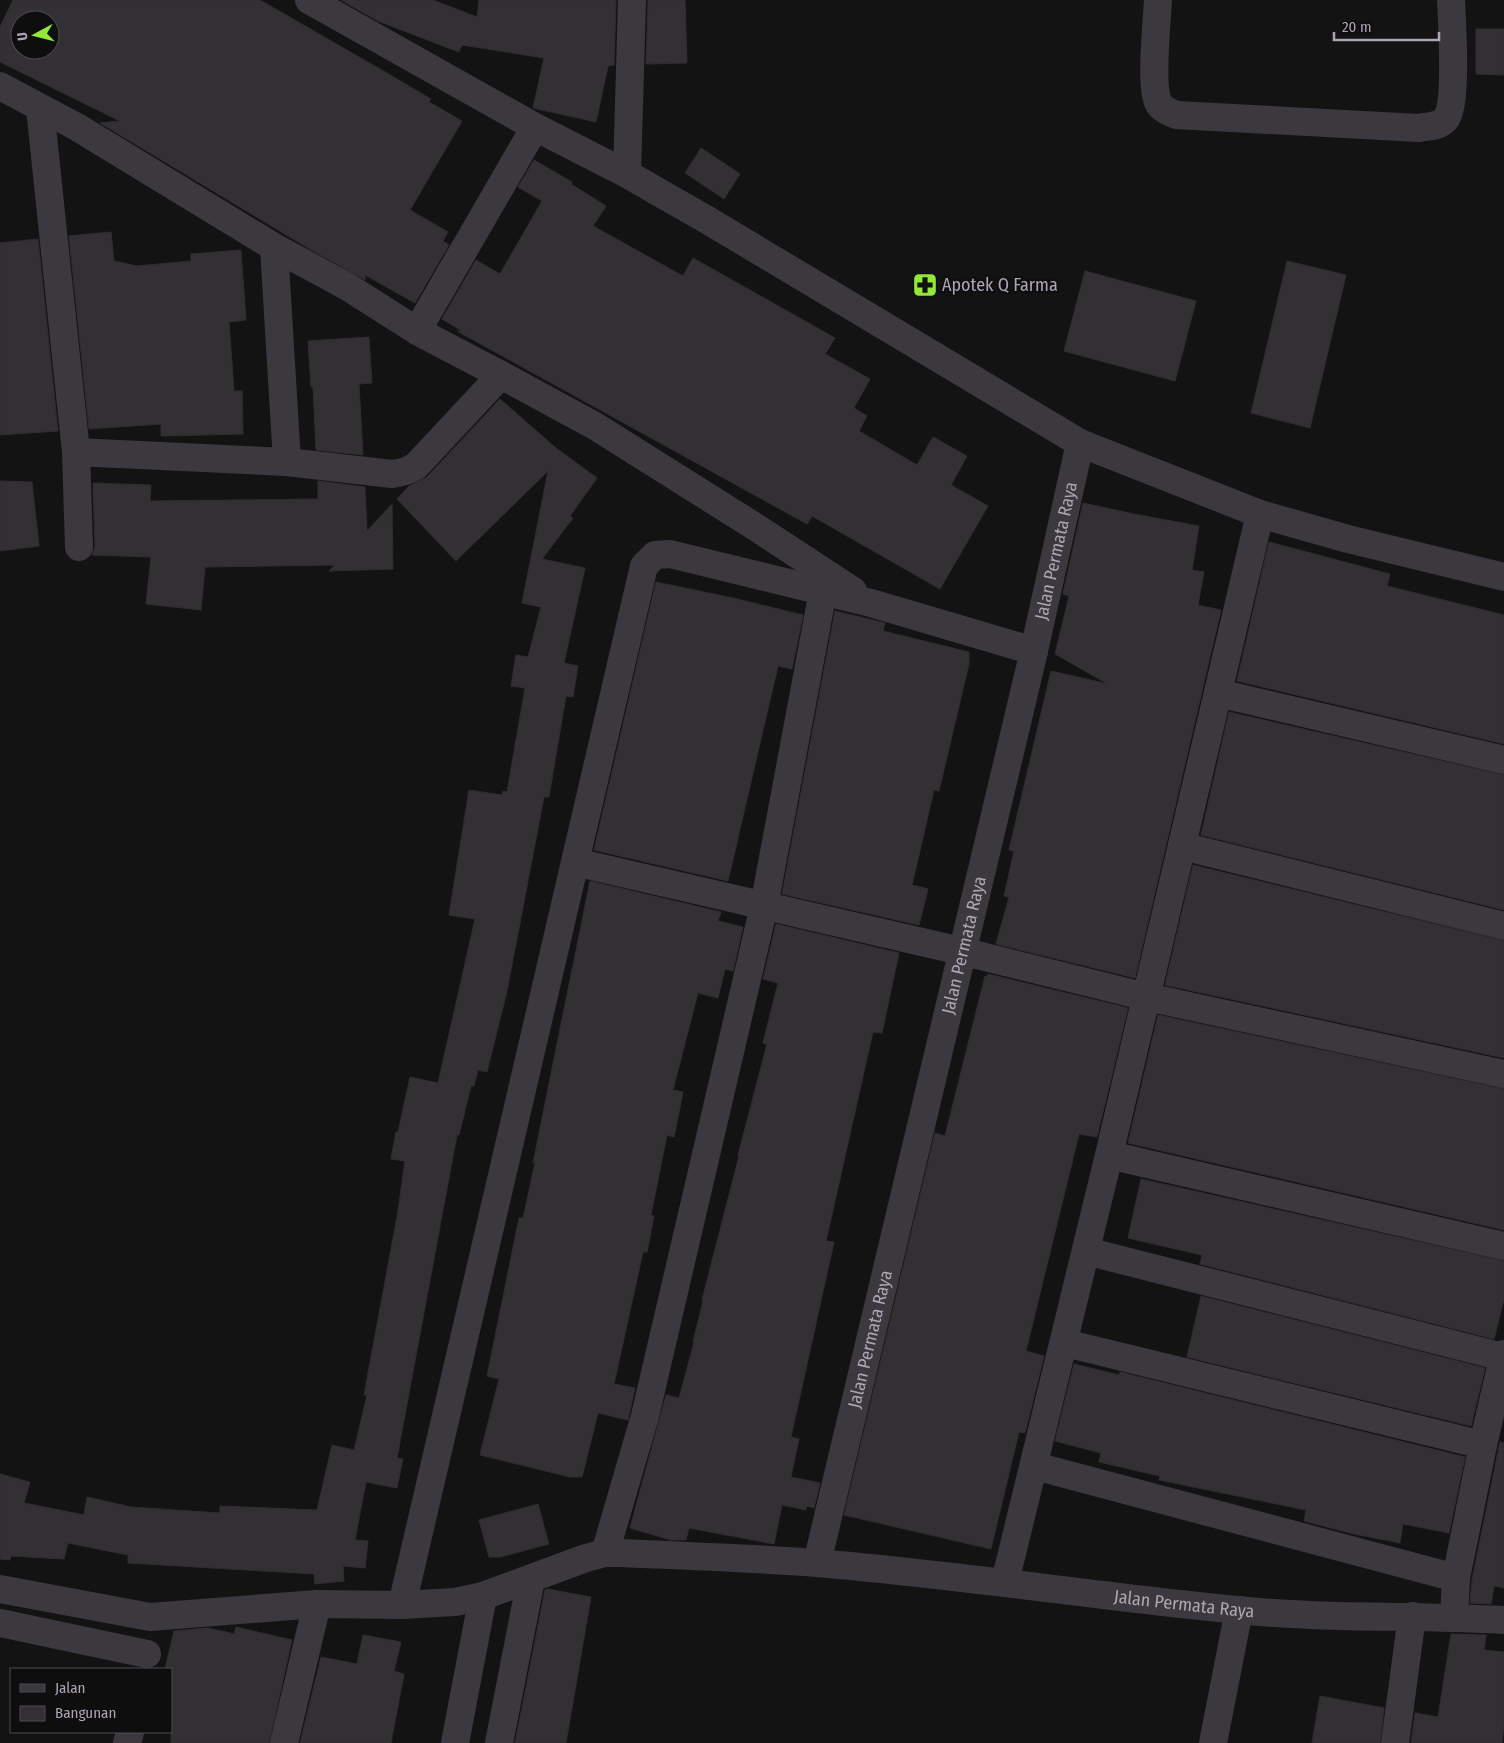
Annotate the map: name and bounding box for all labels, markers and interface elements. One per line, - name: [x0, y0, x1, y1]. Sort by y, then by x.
- north arrow: [10, 10, 60, 60]
- scale bar: [1334, 10, 1439, 42]
- text: 20 m: [1342, 18, 1372, 36]
- text: U: [14, 31, 32, 42]
- pharmacy icon: Apotek Q Farma: [912, 272, 938, 298]
- place label: Apotek Q Farma: [942, 274, 1058, 296]
- street label: Jalan Permata Raya: [1030, 479, 1082, 622]
- street label: Jalan Permata Raya: [937, 874, 991, 1016]
- street label: Jalan Permata Raya: [843, 1268, 897, 1410]
- street label: Jalan Permata Raya: [1113, 1585, 1256, 1623]
- legend: [10, 1668, 172, 1733]
- text: Jalan: [55, 1679, 85, 1697]
- text: Bangunan: [55, 1704, 116, 1722]

